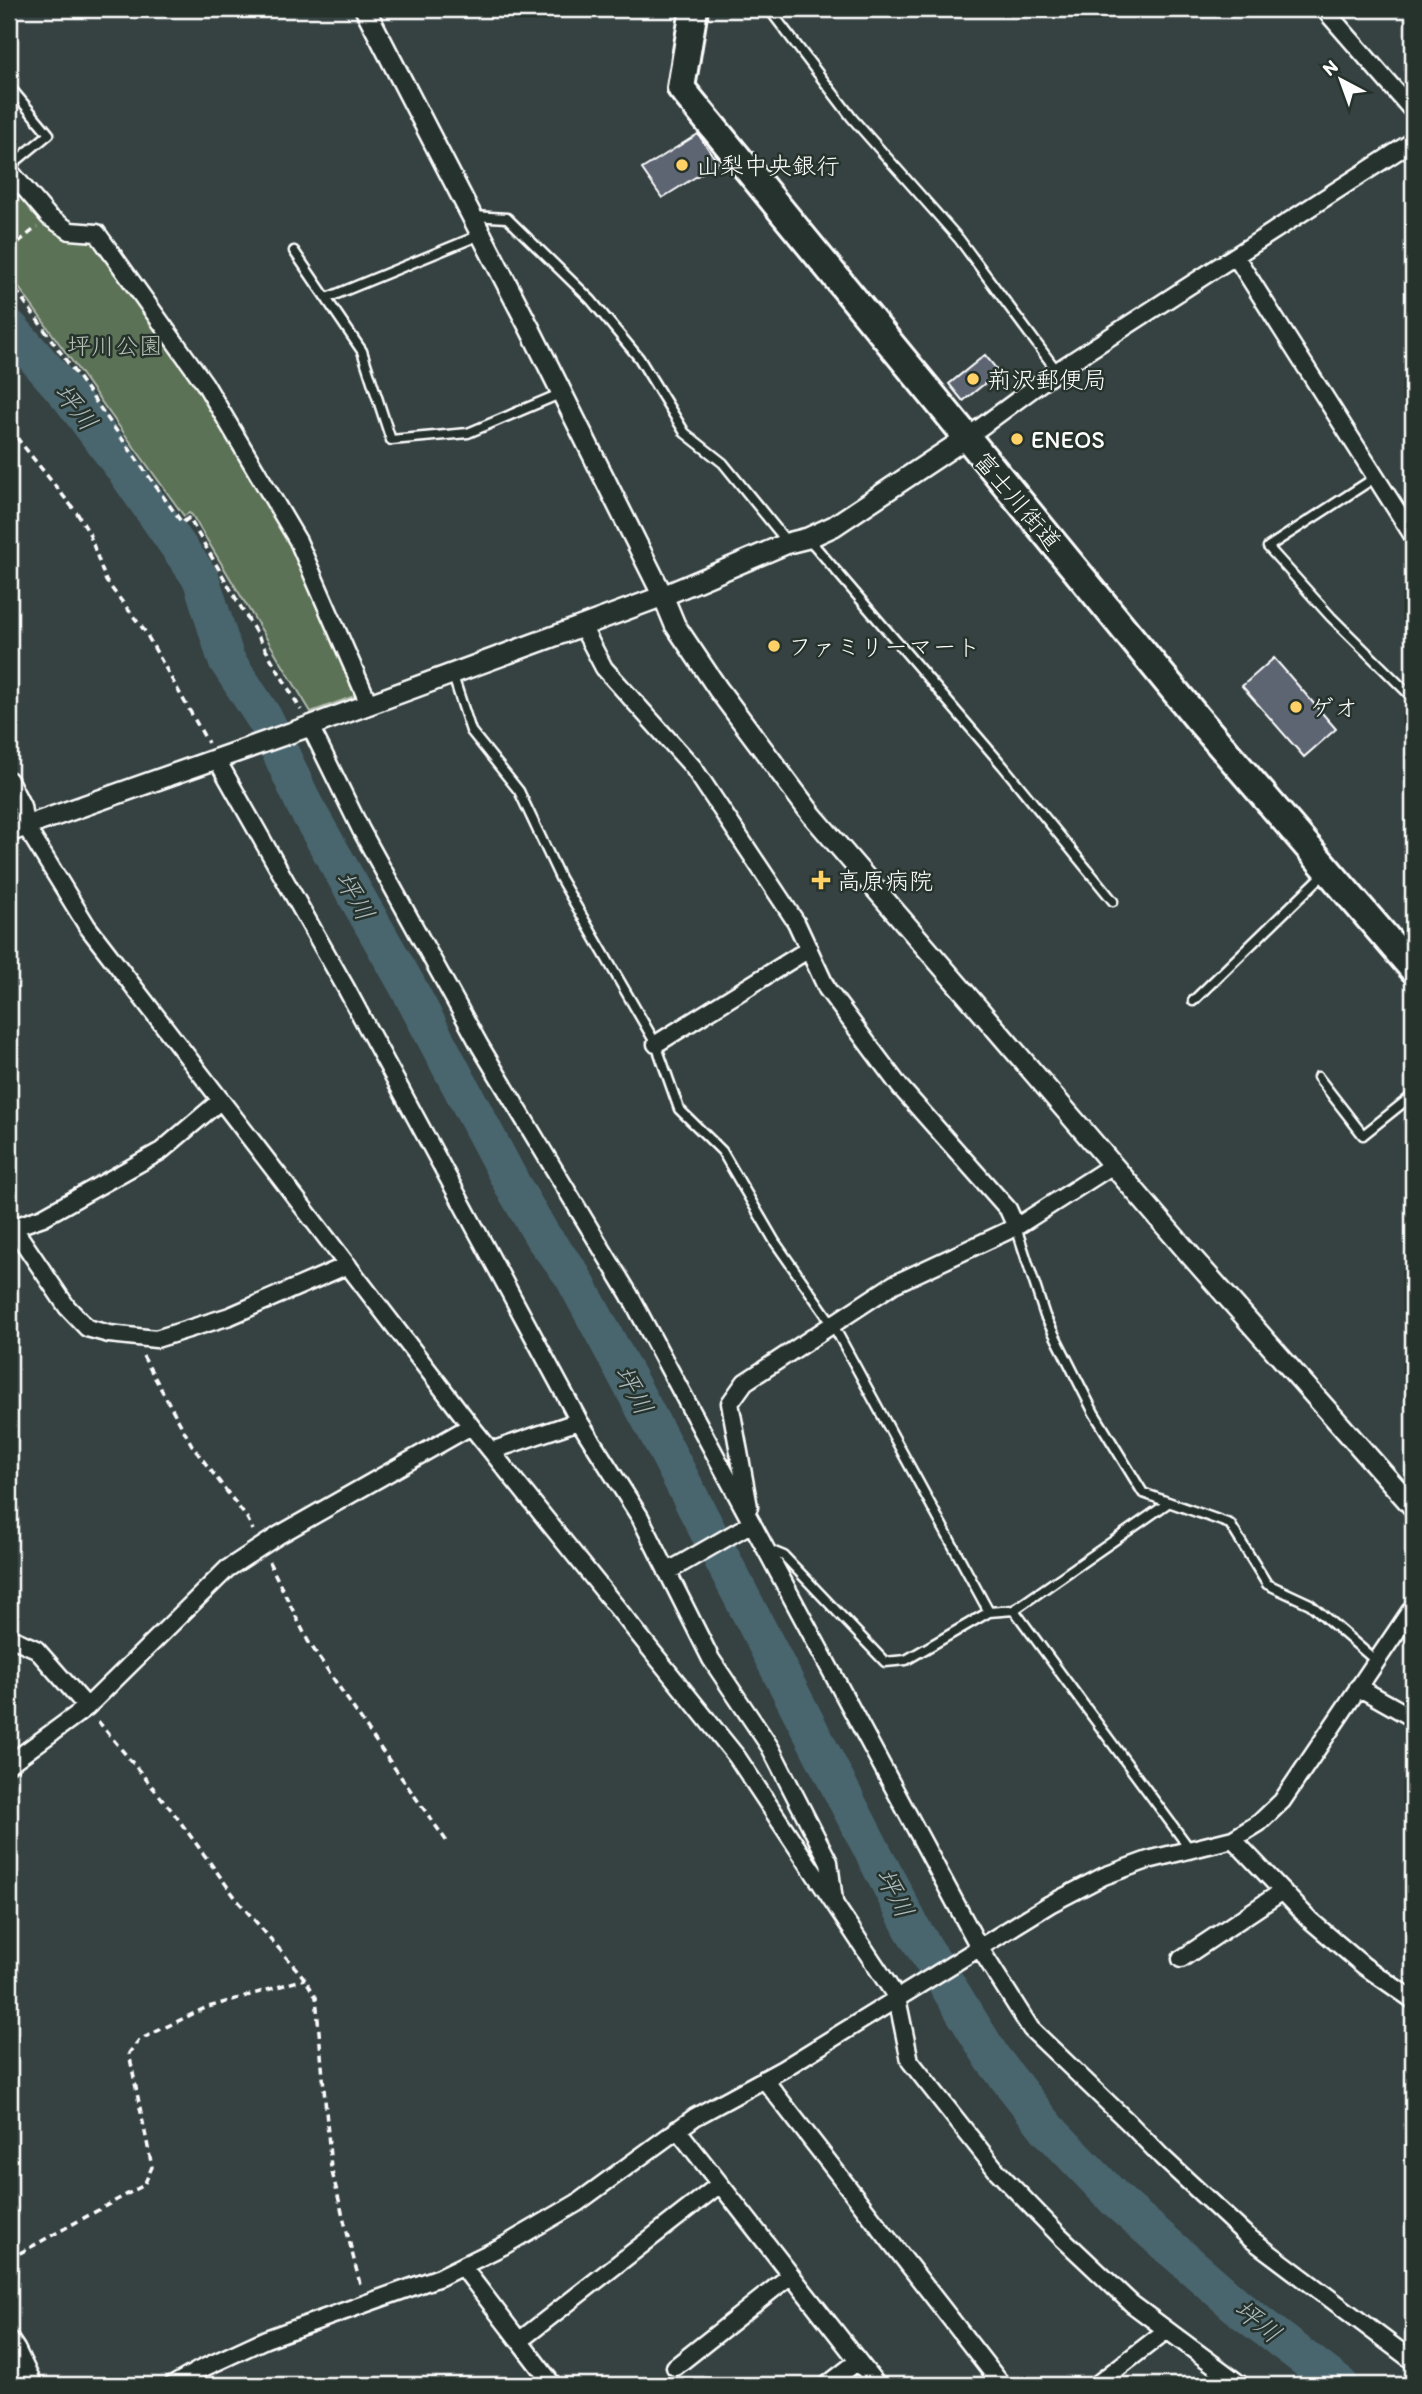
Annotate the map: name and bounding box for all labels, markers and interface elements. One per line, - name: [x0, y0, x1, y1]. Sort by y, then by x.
- north arrow: [1306, 46, 1376, 116]
- text: N: [1318, 55, 1343, 80]
- place label: 山梨中央銀行: [696, 151, 840, 180]
- marker: 山梨中央銀行: [674, 157, 690, 173]
- park label: 坪川公園: [67, 331, 163, 360]
- place label: 荊沢郵便局: [987, 365, 1107, 394]
- marker: 荊沢郵便局: [965, 371, 981, 387]
- water label: 坪川: [47, 377, 105, 437]
- place label: ENEOS: [1031, 425, 1105, 454]
- marker: ENEOS: [1009, 431, 1025, 447]
- street label: 富士川街道: [968, 446, 1068, 556]
- place label: ファミリーマート: [788, 632, 980, 661]
- marker: ファミリーマート: [766, 638, 782, 654]
- place label: ゲオ: [1310, 693, 1358, 722]
- marker: ゲオ: [1288, 699, 1304, 715]
- water label: 坪川: [328, 865, 382, 927]
- place label: 高原病院: [837, 866, 933, 895]
- marker: 高原病院: [811, 870, 831, 890]
- water label: 坪川: [608, 1360, 660, 1420]
- water label: 坪川: [869, 1863, 921, 1923]
- water label: 坪川: [1228, 2292, 1288, 2350]

